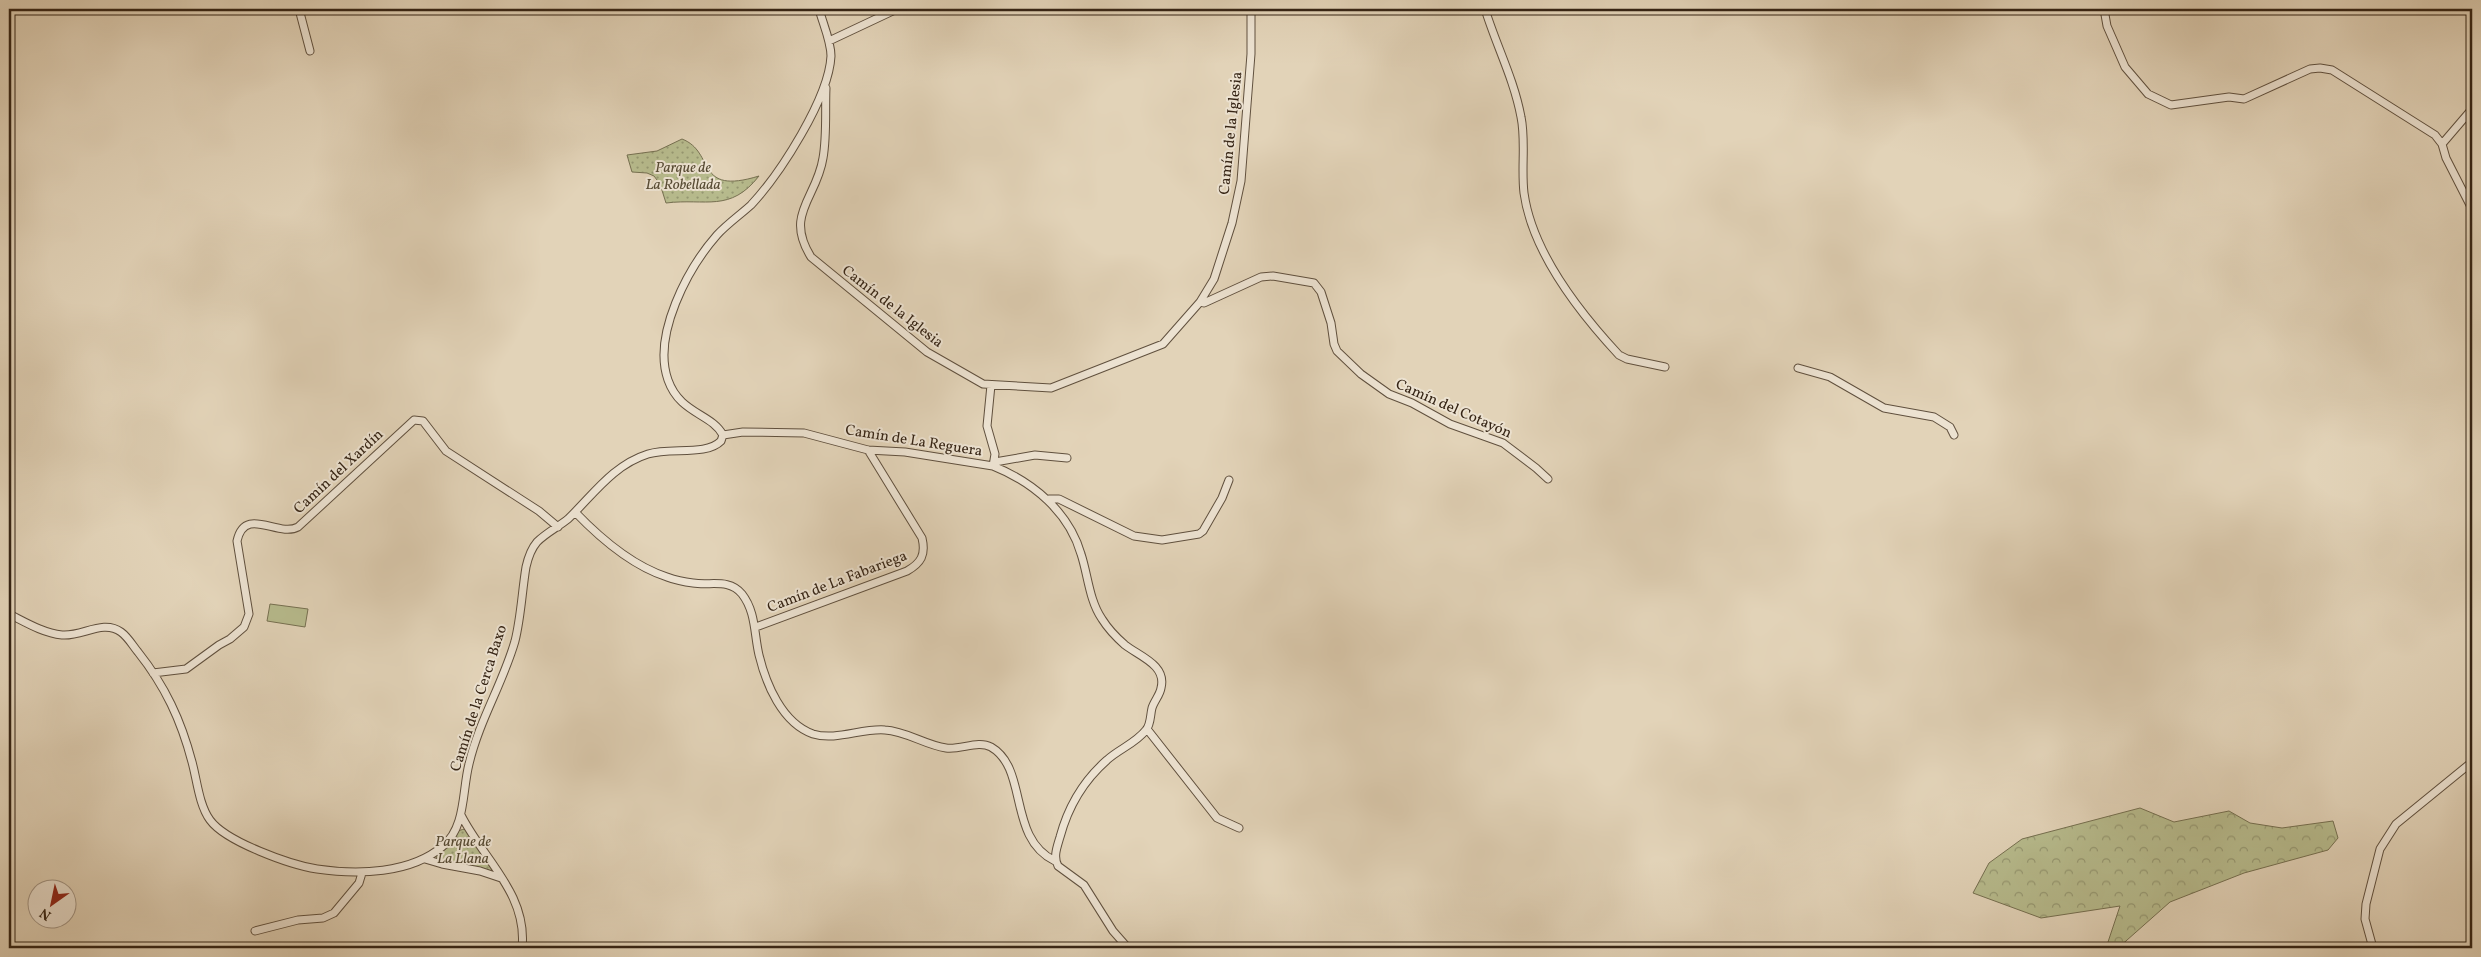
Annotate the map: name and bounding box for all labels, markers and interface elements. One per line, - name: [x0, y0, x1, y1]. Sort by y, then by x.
- street label: Camín de la Iglesia: [1215, 71, 1248, 196]
- park label: Parque de La Robellada: [645, 158, 721, 196]
- street label: Camín de la Iglesia: [837, 261, 947, 353]
- street label: Camín del Cotayón: [1392, 374, 1515, 444]
- street label: Camín de La Reguera: [844, 420, 984, 463]
- street label: Camín del Xardín: [290, 425, 389, 519]
- street label: Camín de La Fabariega: [765, 546, 911, 619]
- street label: Camín de la Cerca Baxo: [446, 622, 513, 774]
- park label: Parque de La Llana: [435, 832, 492, 870]
- north arrow: [28, 880, 78, 930]
- text: N: [36, 903, 55, 924]

